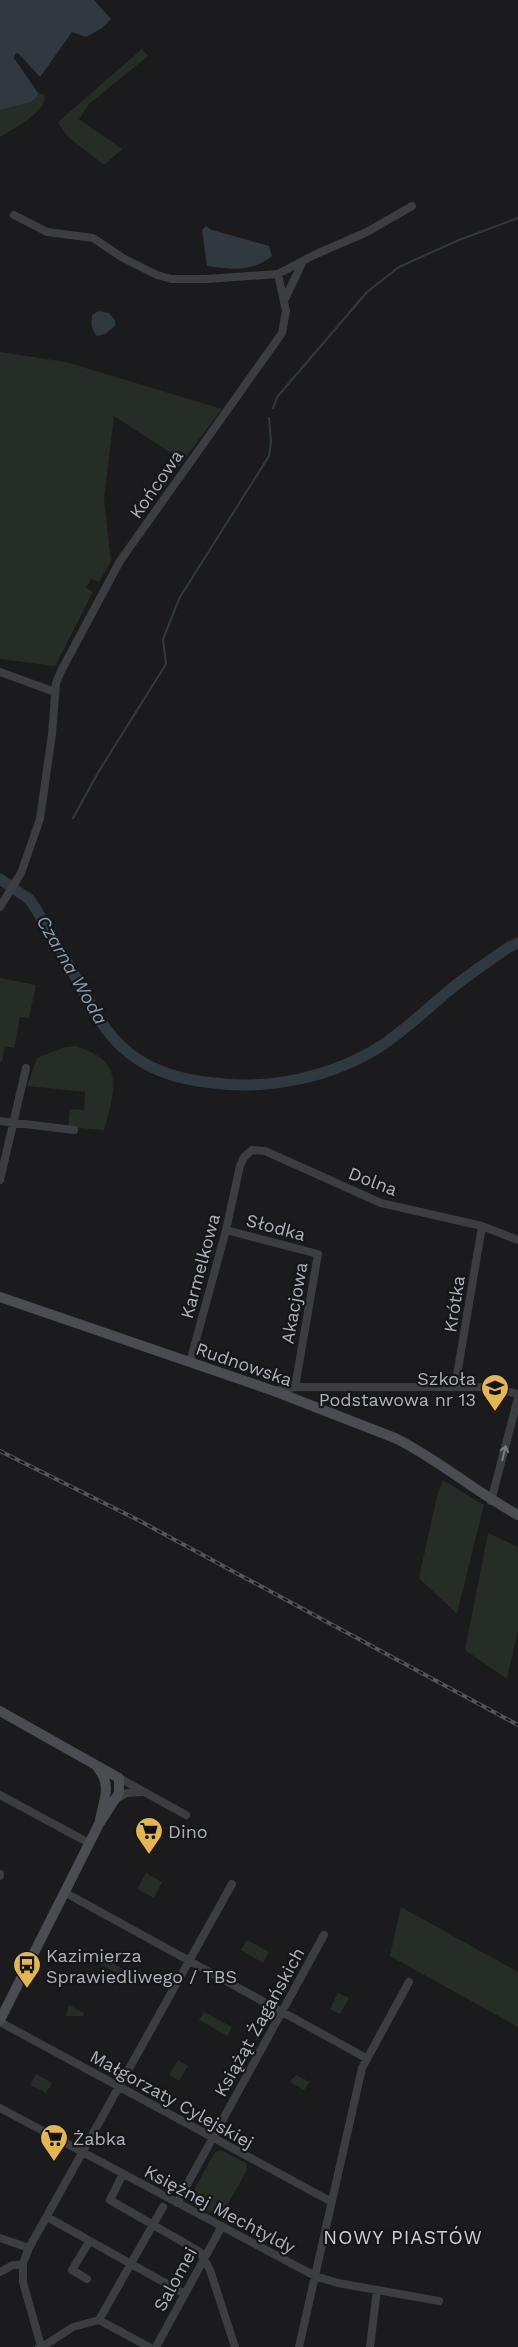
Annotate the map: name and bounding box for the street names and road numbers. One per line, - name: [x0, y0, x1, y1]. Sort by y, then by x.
- street label: Końcowa: [125, 446, 187, 522]
- street label: Dolna: [346, 1162, 400, 1200]
- street label: Słodka: [244, 1209, 308, 1245]
- street label: Karmelkowa: [176, 1211, 224, 1321]
- street label: Akacjowa: [276, 1261, 312, 1345]
- street label: Krótka: [439, 1274, 469, 1334]
- street label: Rudnowska: [193, 1338, 295, 1390]
- street label: Książąt Żagańskich: [209, 1944, 309, 2100]
- street label: Małgorzaty Cylejskiej: [87, 2045, 257, 2153]
- street label: Księżnej Mechtyldy: [141, 2160, 300, 2258]
- street label: Salomei: [149, 2243, 201, 2315]

